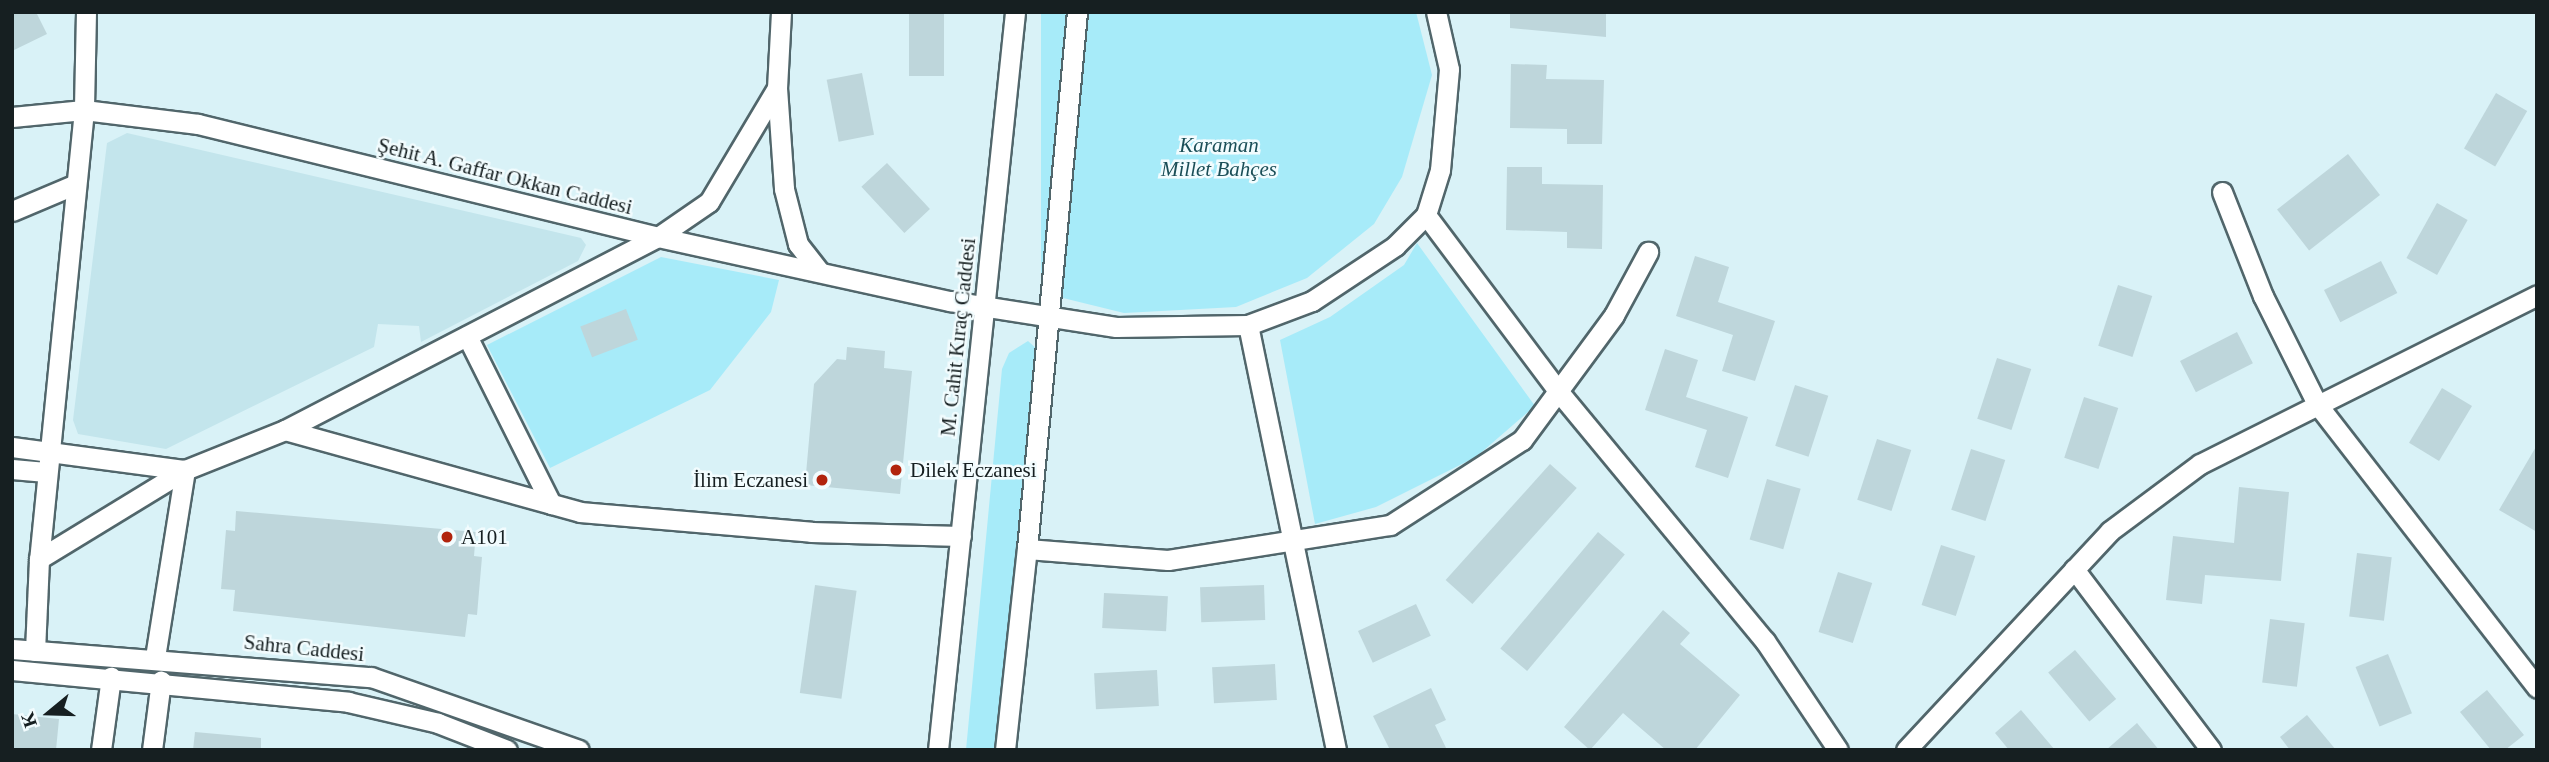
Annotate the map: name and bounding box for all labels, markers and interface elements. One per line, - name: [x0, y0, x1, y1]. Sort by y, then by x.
- street label: Şehit A. Gaffar Okkan Caddesi: [375, 132, 635, 220]
- park label: Karaman Millet Bahçes: [1161, 132, 1277, 182]
- street label: M. Cahit Kıraç Caddesi: [935, 236, 981, 438]
- place label: Dilek Eczanesi: [910, 457, 1037, 483]
- marker: Dilek Eczanesi: [888, 462, 904, 478]
- place label: İlim Eczanesi: [693, 467, 808, 493]
- marker: İlim Eczanesi: [814, 472, 830, 488]
- place label: A101: [461, 524, 508, 550]
- marker: A101: [439, 529, 455, 545]
- street label: Sahra Caddesi: [243, 629, 365, 667]
- north arrow: [14, 678, 84, 748]
- text: K: [16, 710, 41, 730]

